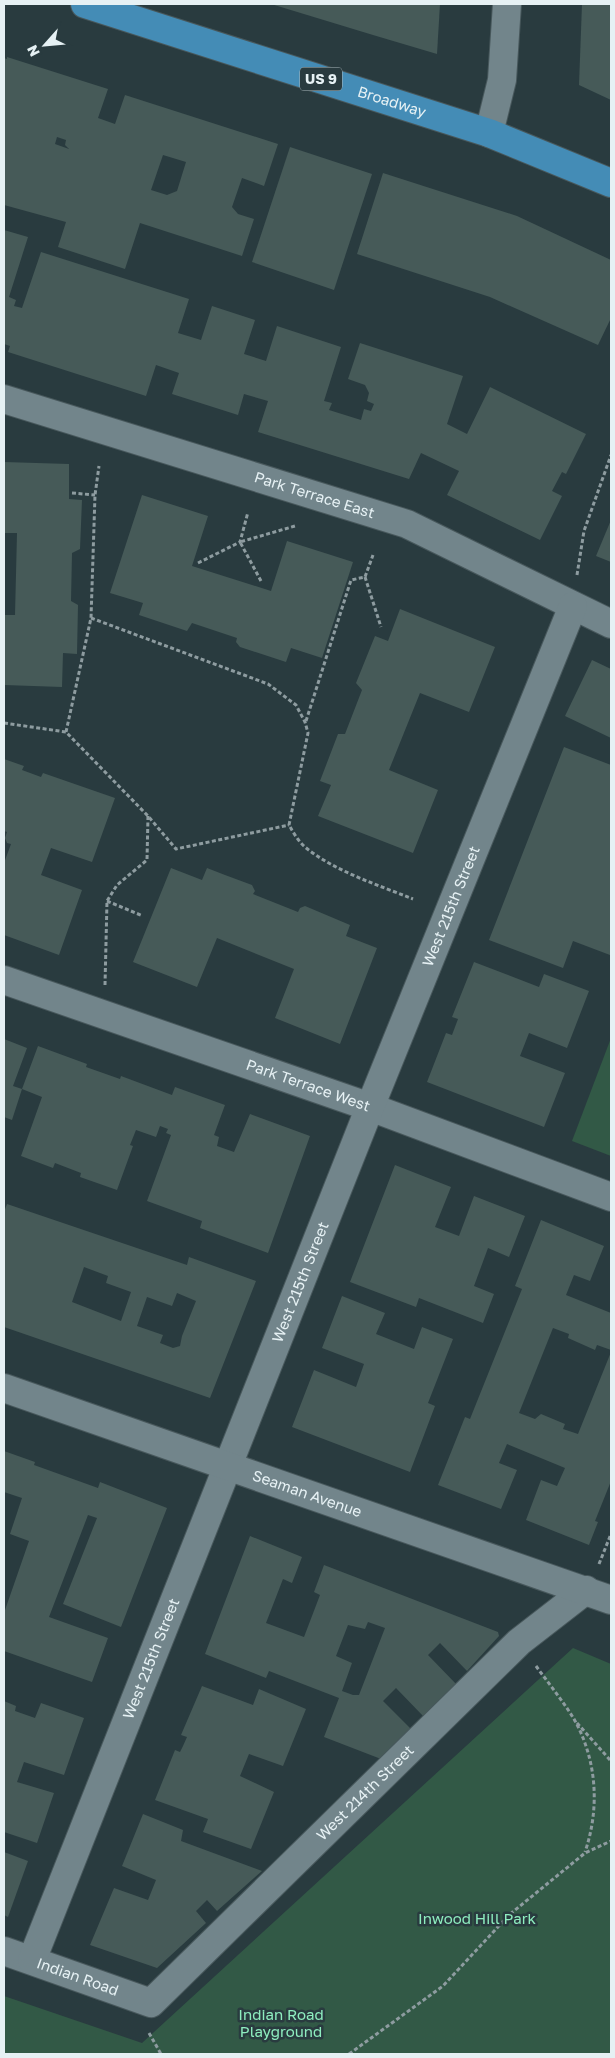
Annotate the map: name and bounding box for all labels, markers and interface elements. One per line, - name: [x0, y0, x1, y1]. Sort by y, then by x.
- north arrow: [20, 20, 70, 70]
- text: N: [23, 43, 43, 60]
- road number: US 9: [300, 68, 342, 90]
- street label: Broadway: [356, 82, 429, 121]
- street label: Park Terrace East: [252, 467, 377, 521]
- street label: West 215th Street: [418, 843, 483, 969]
- street label: Park Terrace West: [244, 1055, 373, 1114]
- street label: West 215th Street: [268, 1219, 332, 1345]
- street label: Seaman Avenue: [250, 1466, 365, 1520]
- street label: West 215th Street: [118, 1595, 182, 1721]
- street label: West 214th Street: [312, 1741, 417, 1844]
- park label: Inwood Hill Park: [418, 1909, 537, 1927]
- street label: Indian Road: [35, 1953, 121, 1999]
- park label: Indian Road Playground: [238, 2005, 324, 2040]

